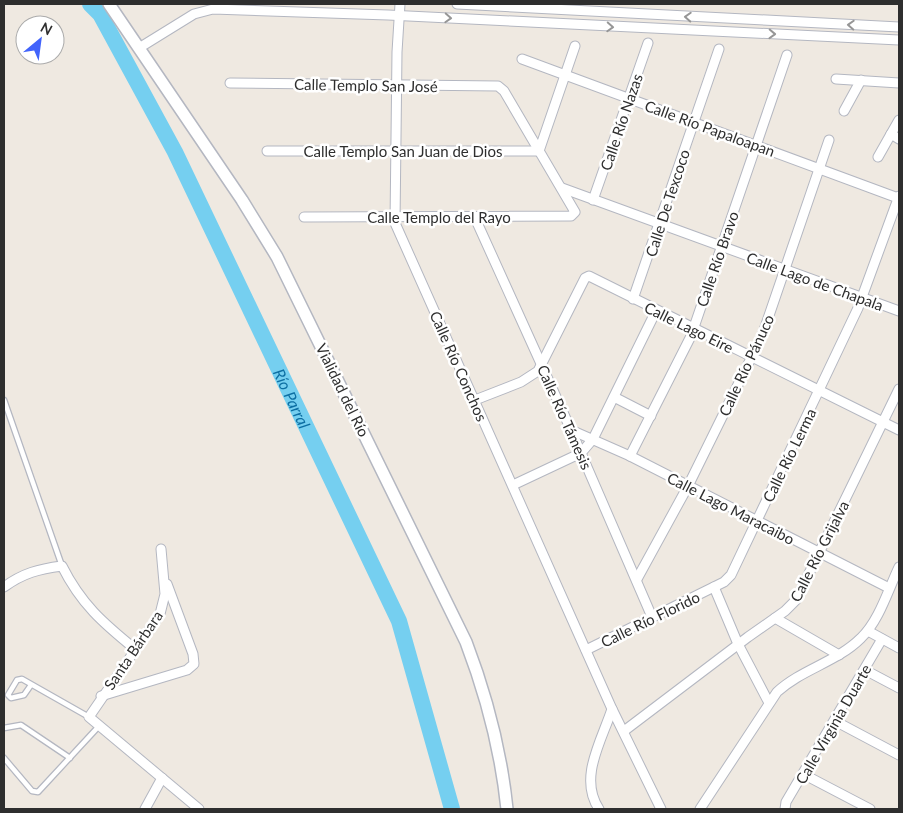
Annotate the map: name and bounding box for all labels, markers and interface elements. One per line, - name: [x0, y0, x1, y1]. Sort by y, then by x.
- one-way arrow: [444, 12, 452, 23]
- one-way arrow: [684, 12, 692, 22]
- north arrow: [15, 15, 65, 65]
- text: N: [38, 18, 55, 38]
- one-way arrow: [846, 19, 854, 30]
- one-way arrow: [606, 21, 614, 32]
- one-way arrow: [769, 29, 777, 39]
- street label: Calle Río Nazas: [596, 71, 646, 173]
- street label: Calle Templo San José: [294, 75, 438, 95]
- street label: Calle Río Papaloapan: [642, 96, 778, 160]
- street label: Calle Templo San Juan de Dios: [304, 142, 502, 160]
- street label: Calle De Texcoco: [641, 147, 693, 259]
- street label: Calle Templo del Rayo: [367, 208, 511, 226]
- street label: Calle Río Bravo: [692, 209, 742, 309]
- street label: Calle Lago de Chapala: [744, 248, 886, 314]
- street label: Calle Lago Eire: [642, 298, 737, 356]
- street label: Calle Río Conchos: [427, 308, 491, 424]
- street label: Calle Río Pánuco: [715, 311, 777, 419]
- street label: Vialidad del Río: [313, 340, 373, 440]
- street label: Calle Río Támesis: [534, 362, 596, 472]
- water label: Río Parral: [270, 365, 315, 431]
- street label: Calle Río Lerma: [759, 405, 819, 505]
- street label: Calle Lago Maracaibo: [664, 468, 798, 548]
- street label: Calle Río Grijalva: [786, 497, 852, 605]
- street label: Calle Río Florido: [598, 587, 702, 651]
- street label: Santa Bárbara: [100, 607, 166, 693]
- street label: Calle Virginia Duarte: [791, 661, 875, 787]

